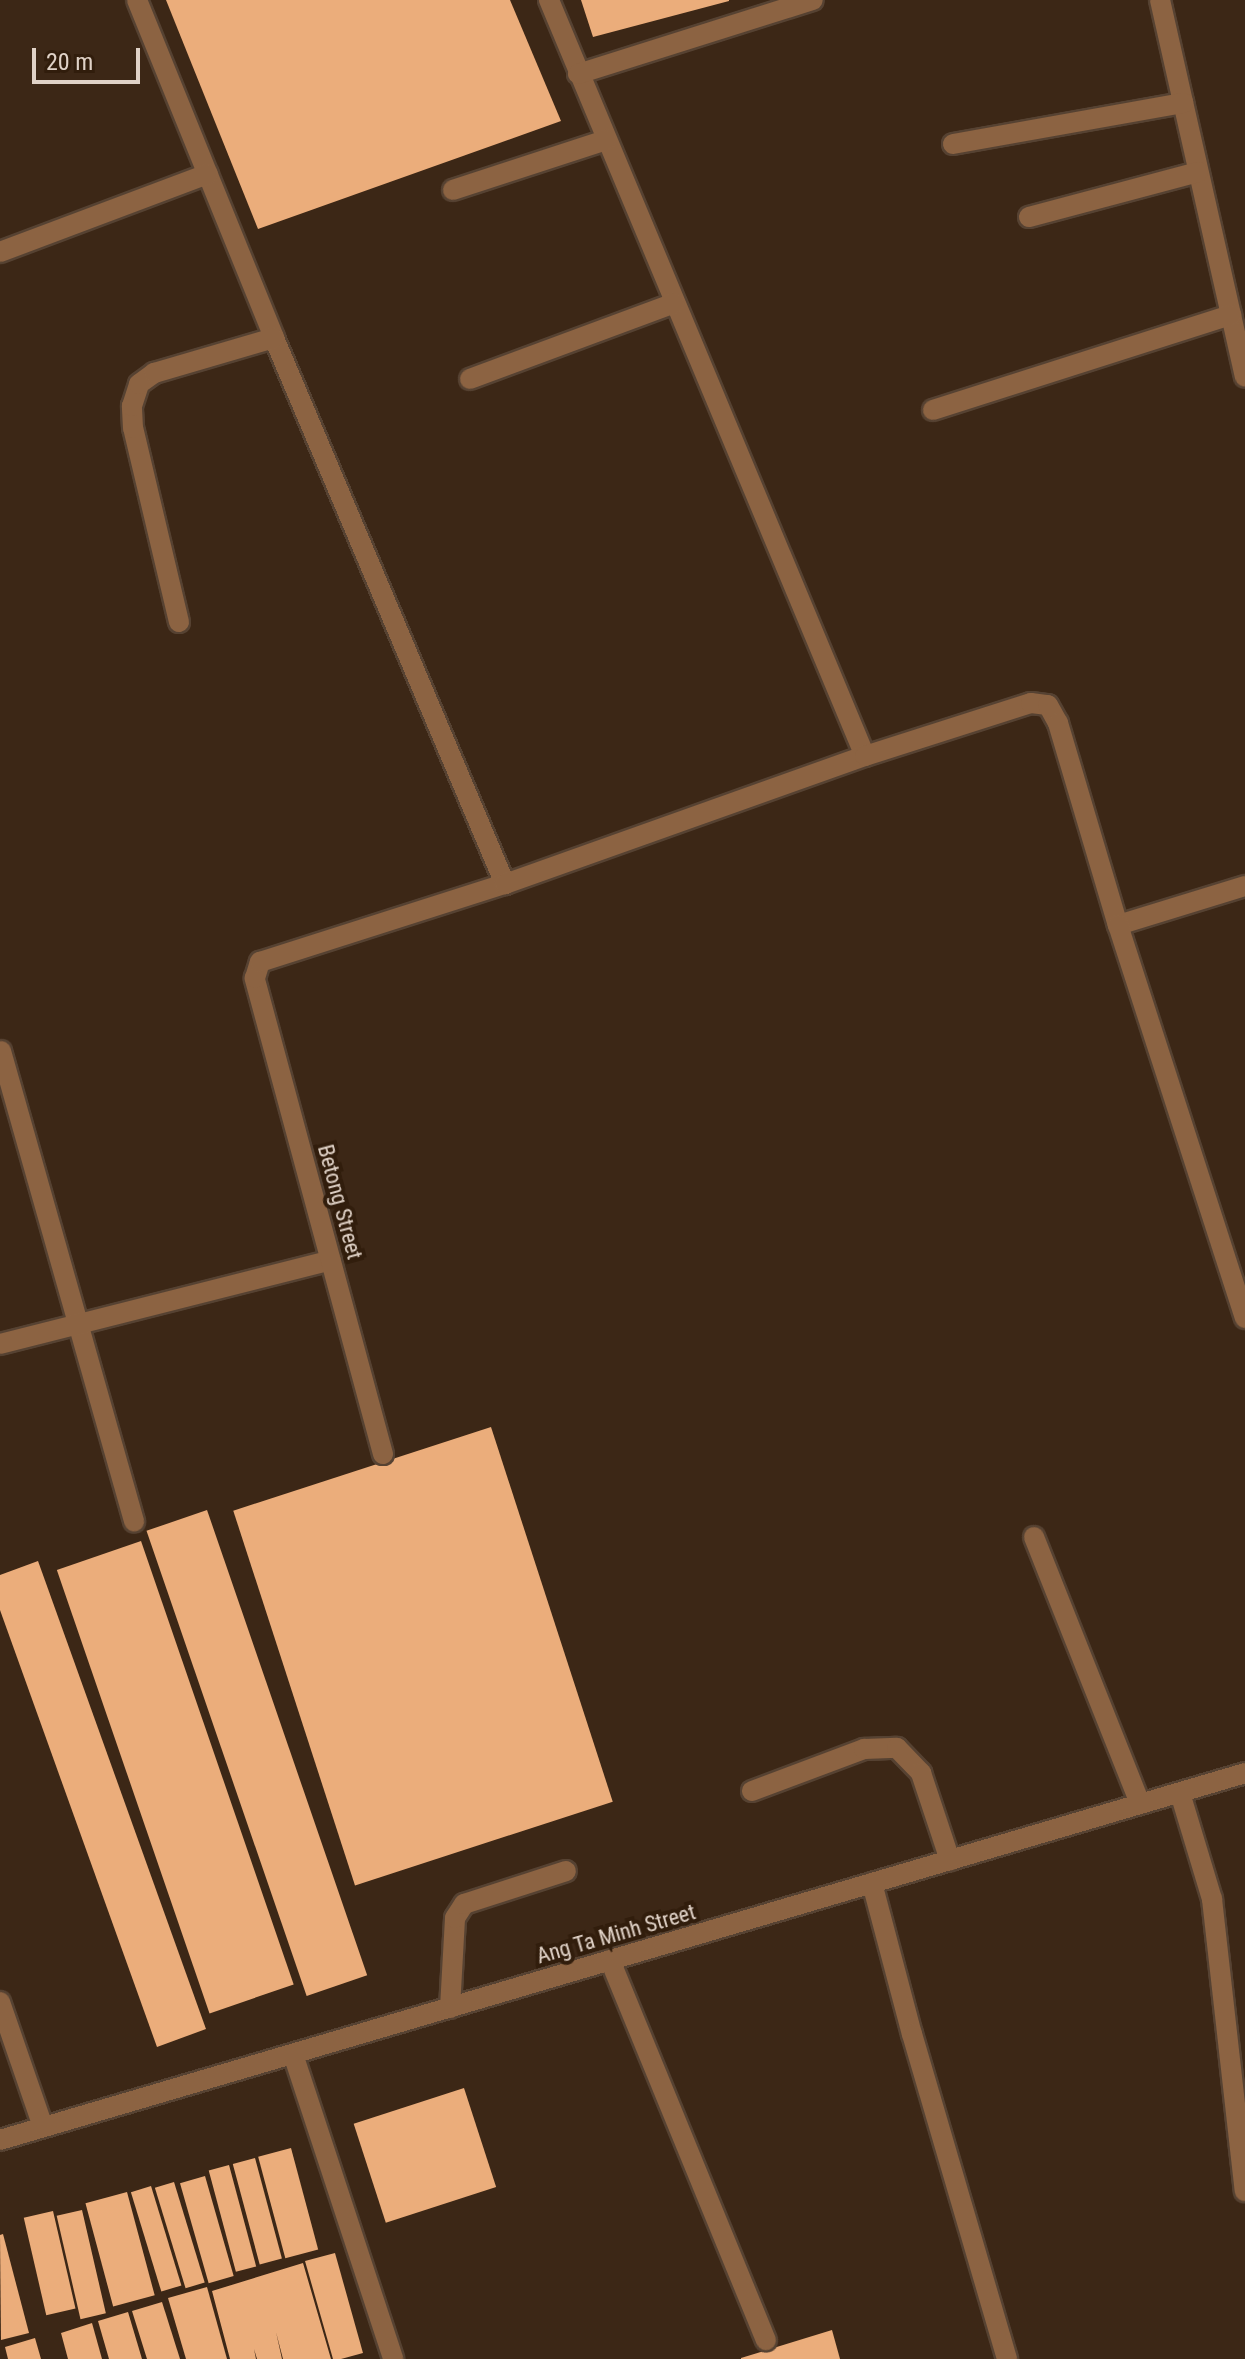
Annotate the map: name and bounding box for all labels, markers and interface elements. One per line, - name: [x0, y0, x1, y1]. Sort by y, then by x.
- scale bar: [36, 32, 144, 82]
- text: 20 m: [46, 48, 93, 76]
- street label: Betong Street: [312, 1142, 368, 1262]
- street label: Ang Ta Minh Street: [533, 1899, 699, 1969]

